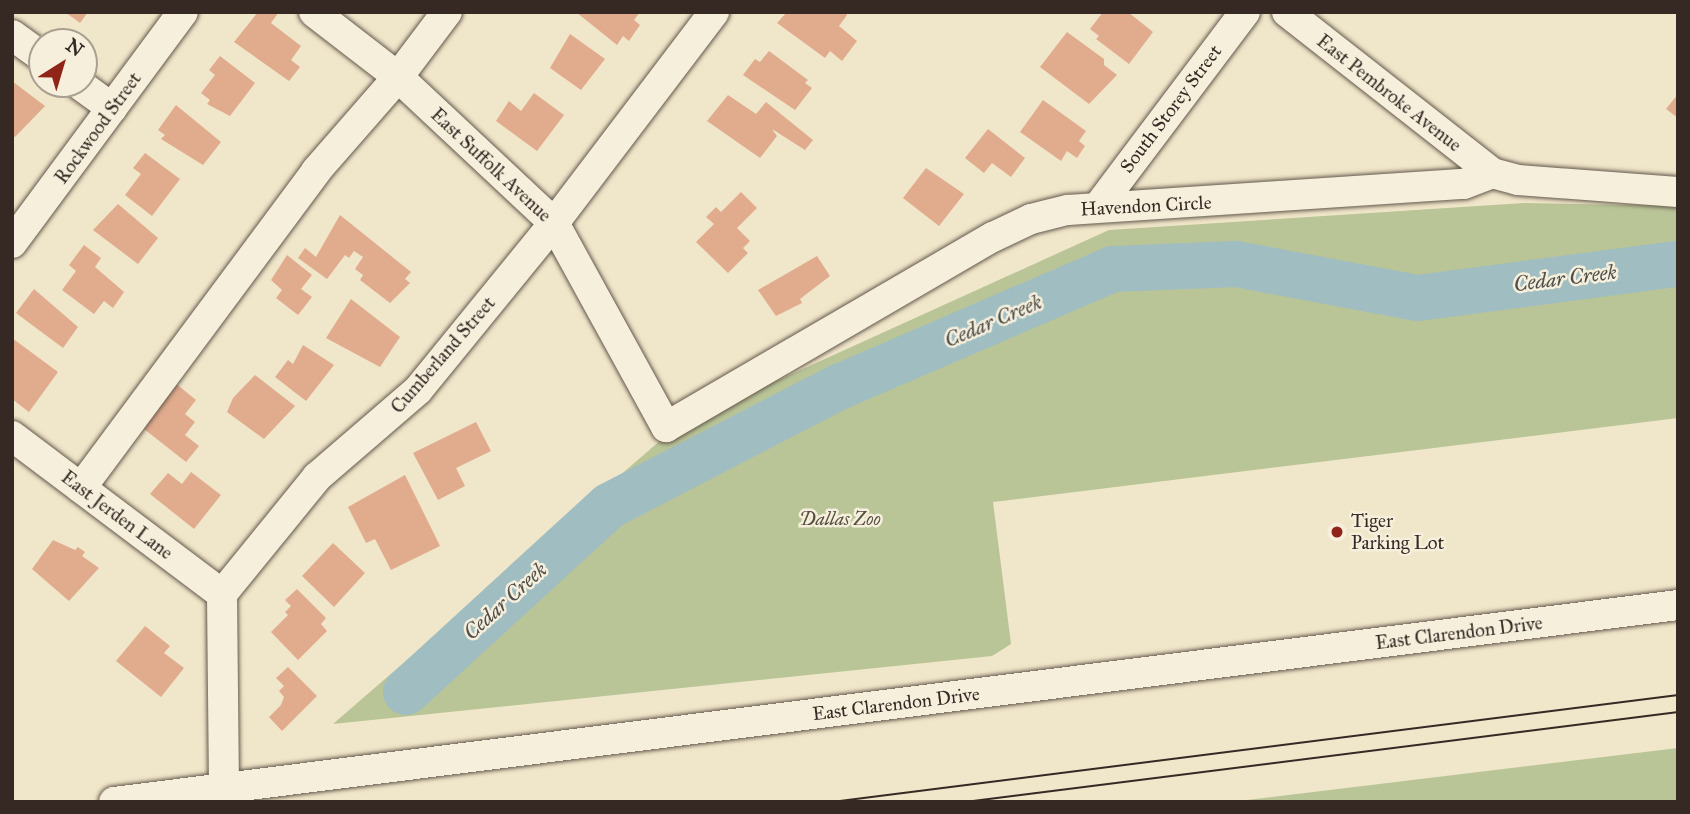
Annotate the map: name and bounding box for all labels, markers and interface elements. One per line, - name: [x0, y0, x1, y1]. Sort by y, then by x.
- north arrow: [28, 28, 98, 98]
- street label: East Pembroke Avenue: [1312, 30, 1466, 156]
- text: N: [61, 33, 88, 61]
- street label: South Storey Street: [1115, 40, 1227, 178]
- street label: Rockwood Street: [50, 68, 146, 188]
- street label: East Suffolk Avenue: [426, 103, 556, 227]
- street label: Havendon Circle: [1080, 191, 1212, 221]
- water label: Cedar Creek: [1512, 259, 1618, 297]
- water label: Cedar Creek: [940, 289, 1046, 353]
- street label: Cumberland Street: [386, 292, 500, 418]
- street label: East Jerden Lane: [57, 466, 177, 564]
- park label: Dallas Zoo: [799, 508, 881, 530]
- place label: Tiger Parking Lot: [1351, 510, 1444, 554]
- marker: Tiger Parking Lot: [1329, 524, 1345, 540]
- water label: Cedar Creek: [458, 557, 552, 645]
- street label: East Clarendon Drive: [1374, 611, 1544, 655]
- street label: East Clarendon Drive: [811, 682, 981, 726]

